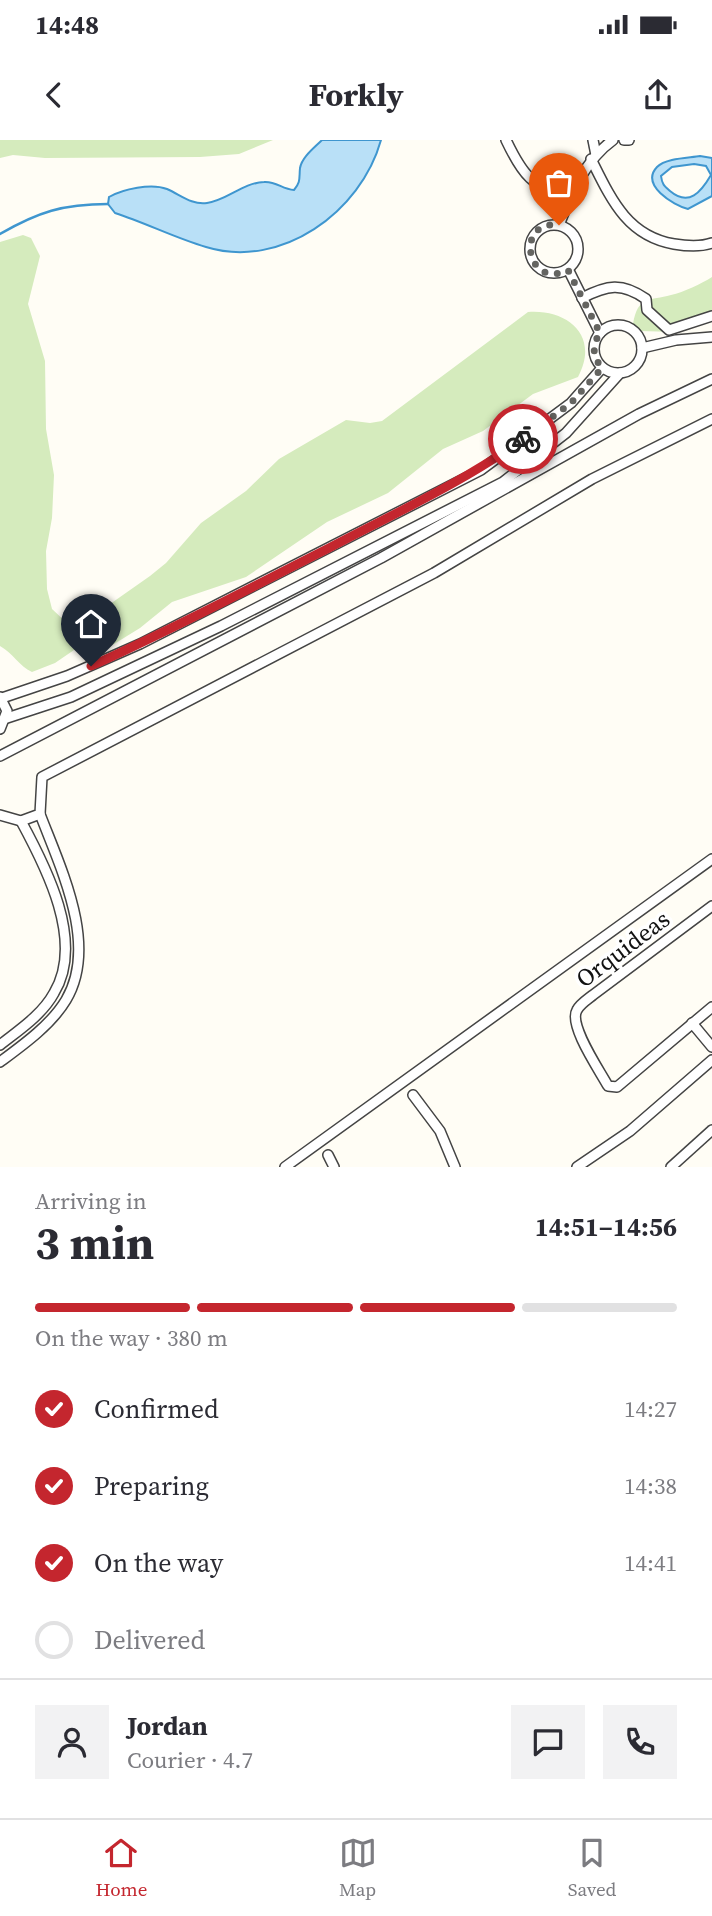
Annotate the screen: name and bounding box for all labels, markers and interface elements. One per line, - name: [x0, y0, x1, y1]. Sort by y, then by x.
- text: 14:48: [35, 7, 99, 43]
- text: Forkly: [308, 73, 404, 117]
- icon: back: [35, 76, 73, 114]
- icon: share: [639, 76, 677, 114]
- pin: [529, 153, 589, 225]
- icon: bag: [540, 164, 578, 202]
- courier: [488, 404, 558, 474]
- icon: bike: [504, 420, 542, 458]
- pin: [61, 594, 121, 666]
- icon: home: [72, 605, 110, 643]
- street label: Orquideas: [569, 902, 676, 995]
- text: Arriving in: [35, 1185, 147, 1217]
- text: 14:51–14:56: [535, 1209, 677, 1245]
- text: 3 min: [35, 1211, 154, 1274]
- text: On the way · 380 m: [35, 1322, 228, 1354]
- icon: check: [35, 1390, 73, 1428]
- text: Confirmed: [94, 1391, 219, 1427]
- text: 14:27: [624, 1393, 677, 1425]
- icon: check: [35, 1467, 73, 1505]
- text: Preparing: [94, 1468, 209, 1504]
- text: 14:38: [624, 1470, 677, 1502]
- icon: check: [35, 1544, 73, 1582]
- text: On the way: [94, 1545, 223, 1581]
- text: 14:41: [624, 1547, 677, 1579]
- text: Delivered: [94, 1622, 205, 1658]
- button: person: [35, 1705, 109, 1779]
- button: chat: [511, 1705, 585, 1779]
- button: phone: [603, 1705, 677, 1779]
- text: Jordan: [127, 1708, 208, 1744]
- text: Courier · 4.7: [127, 1744, 253, 1776]
- tab: Home: [96, 1834, 147, 1902]
- tab: Map: [339, 1834, 377, 1902]
- tab: Saved: [568, 1834, 616, 1902]

